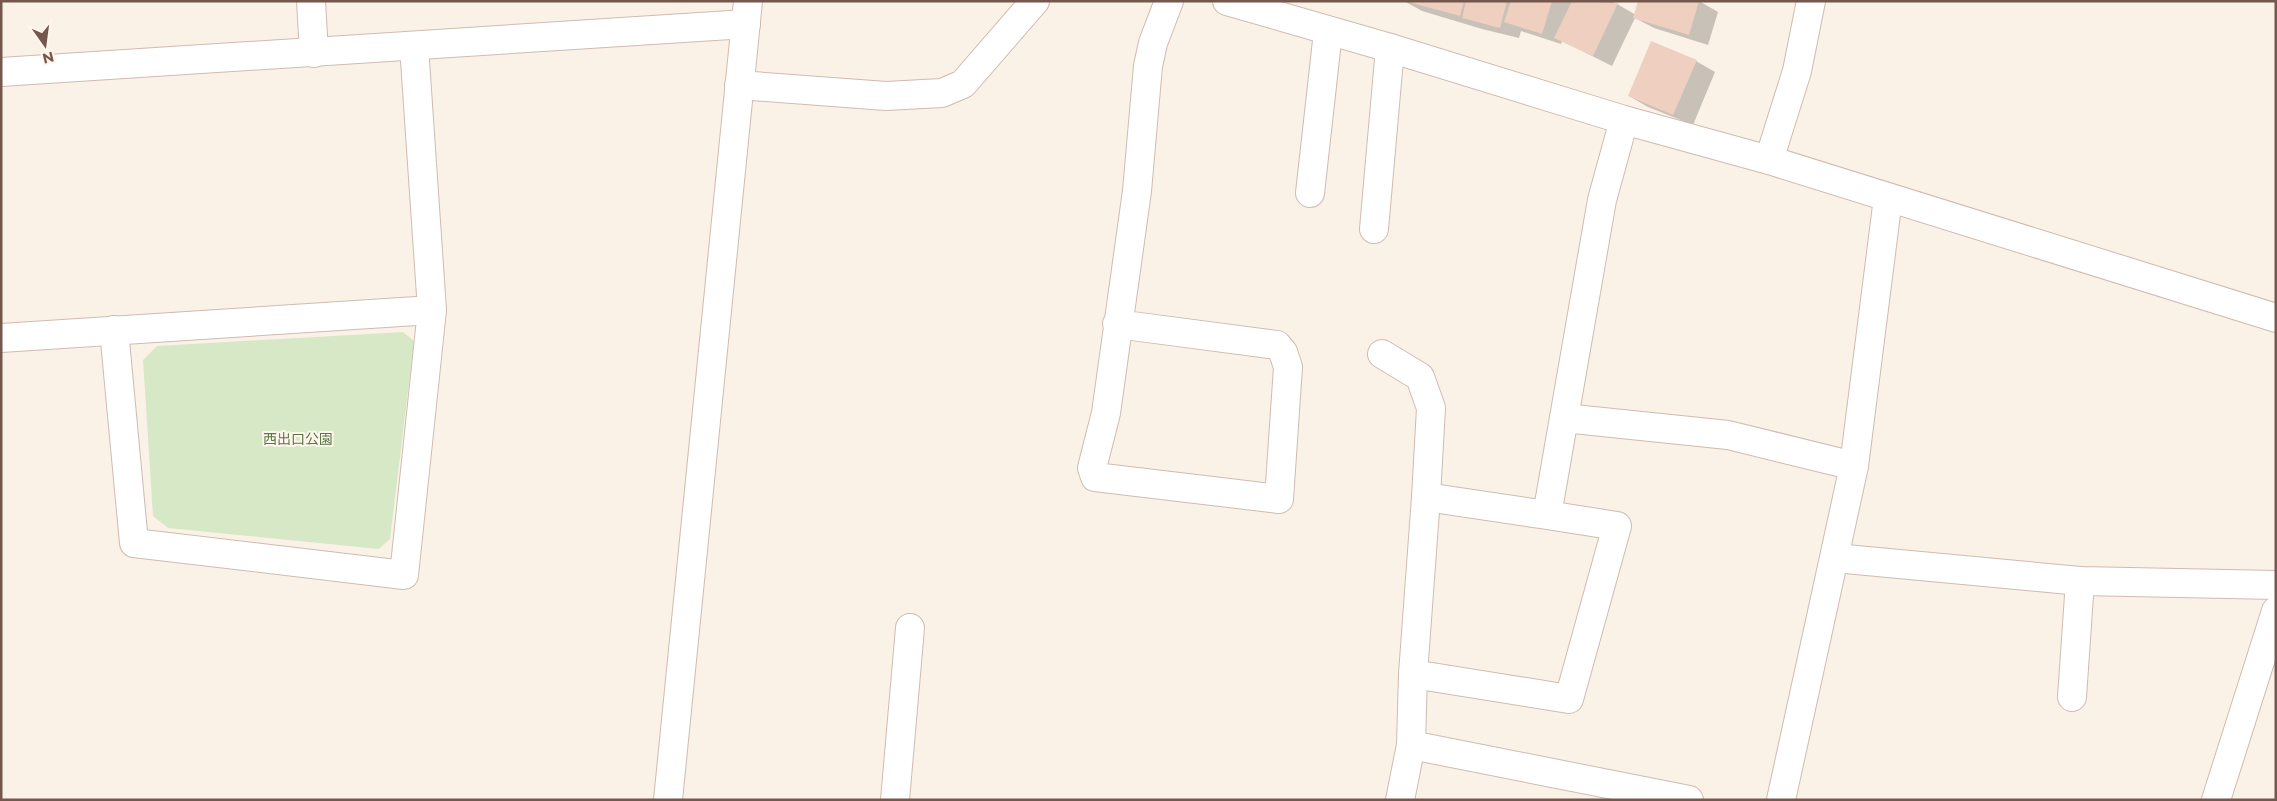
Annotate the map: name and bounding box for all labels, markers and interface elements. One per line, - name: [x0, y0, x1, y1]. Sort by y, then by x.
- north arrow: [20, 20, 70, 70]
- text: N: [40, 48, 56, 68]
- park label: 西出口公園: [263, 430, 333, 448]

